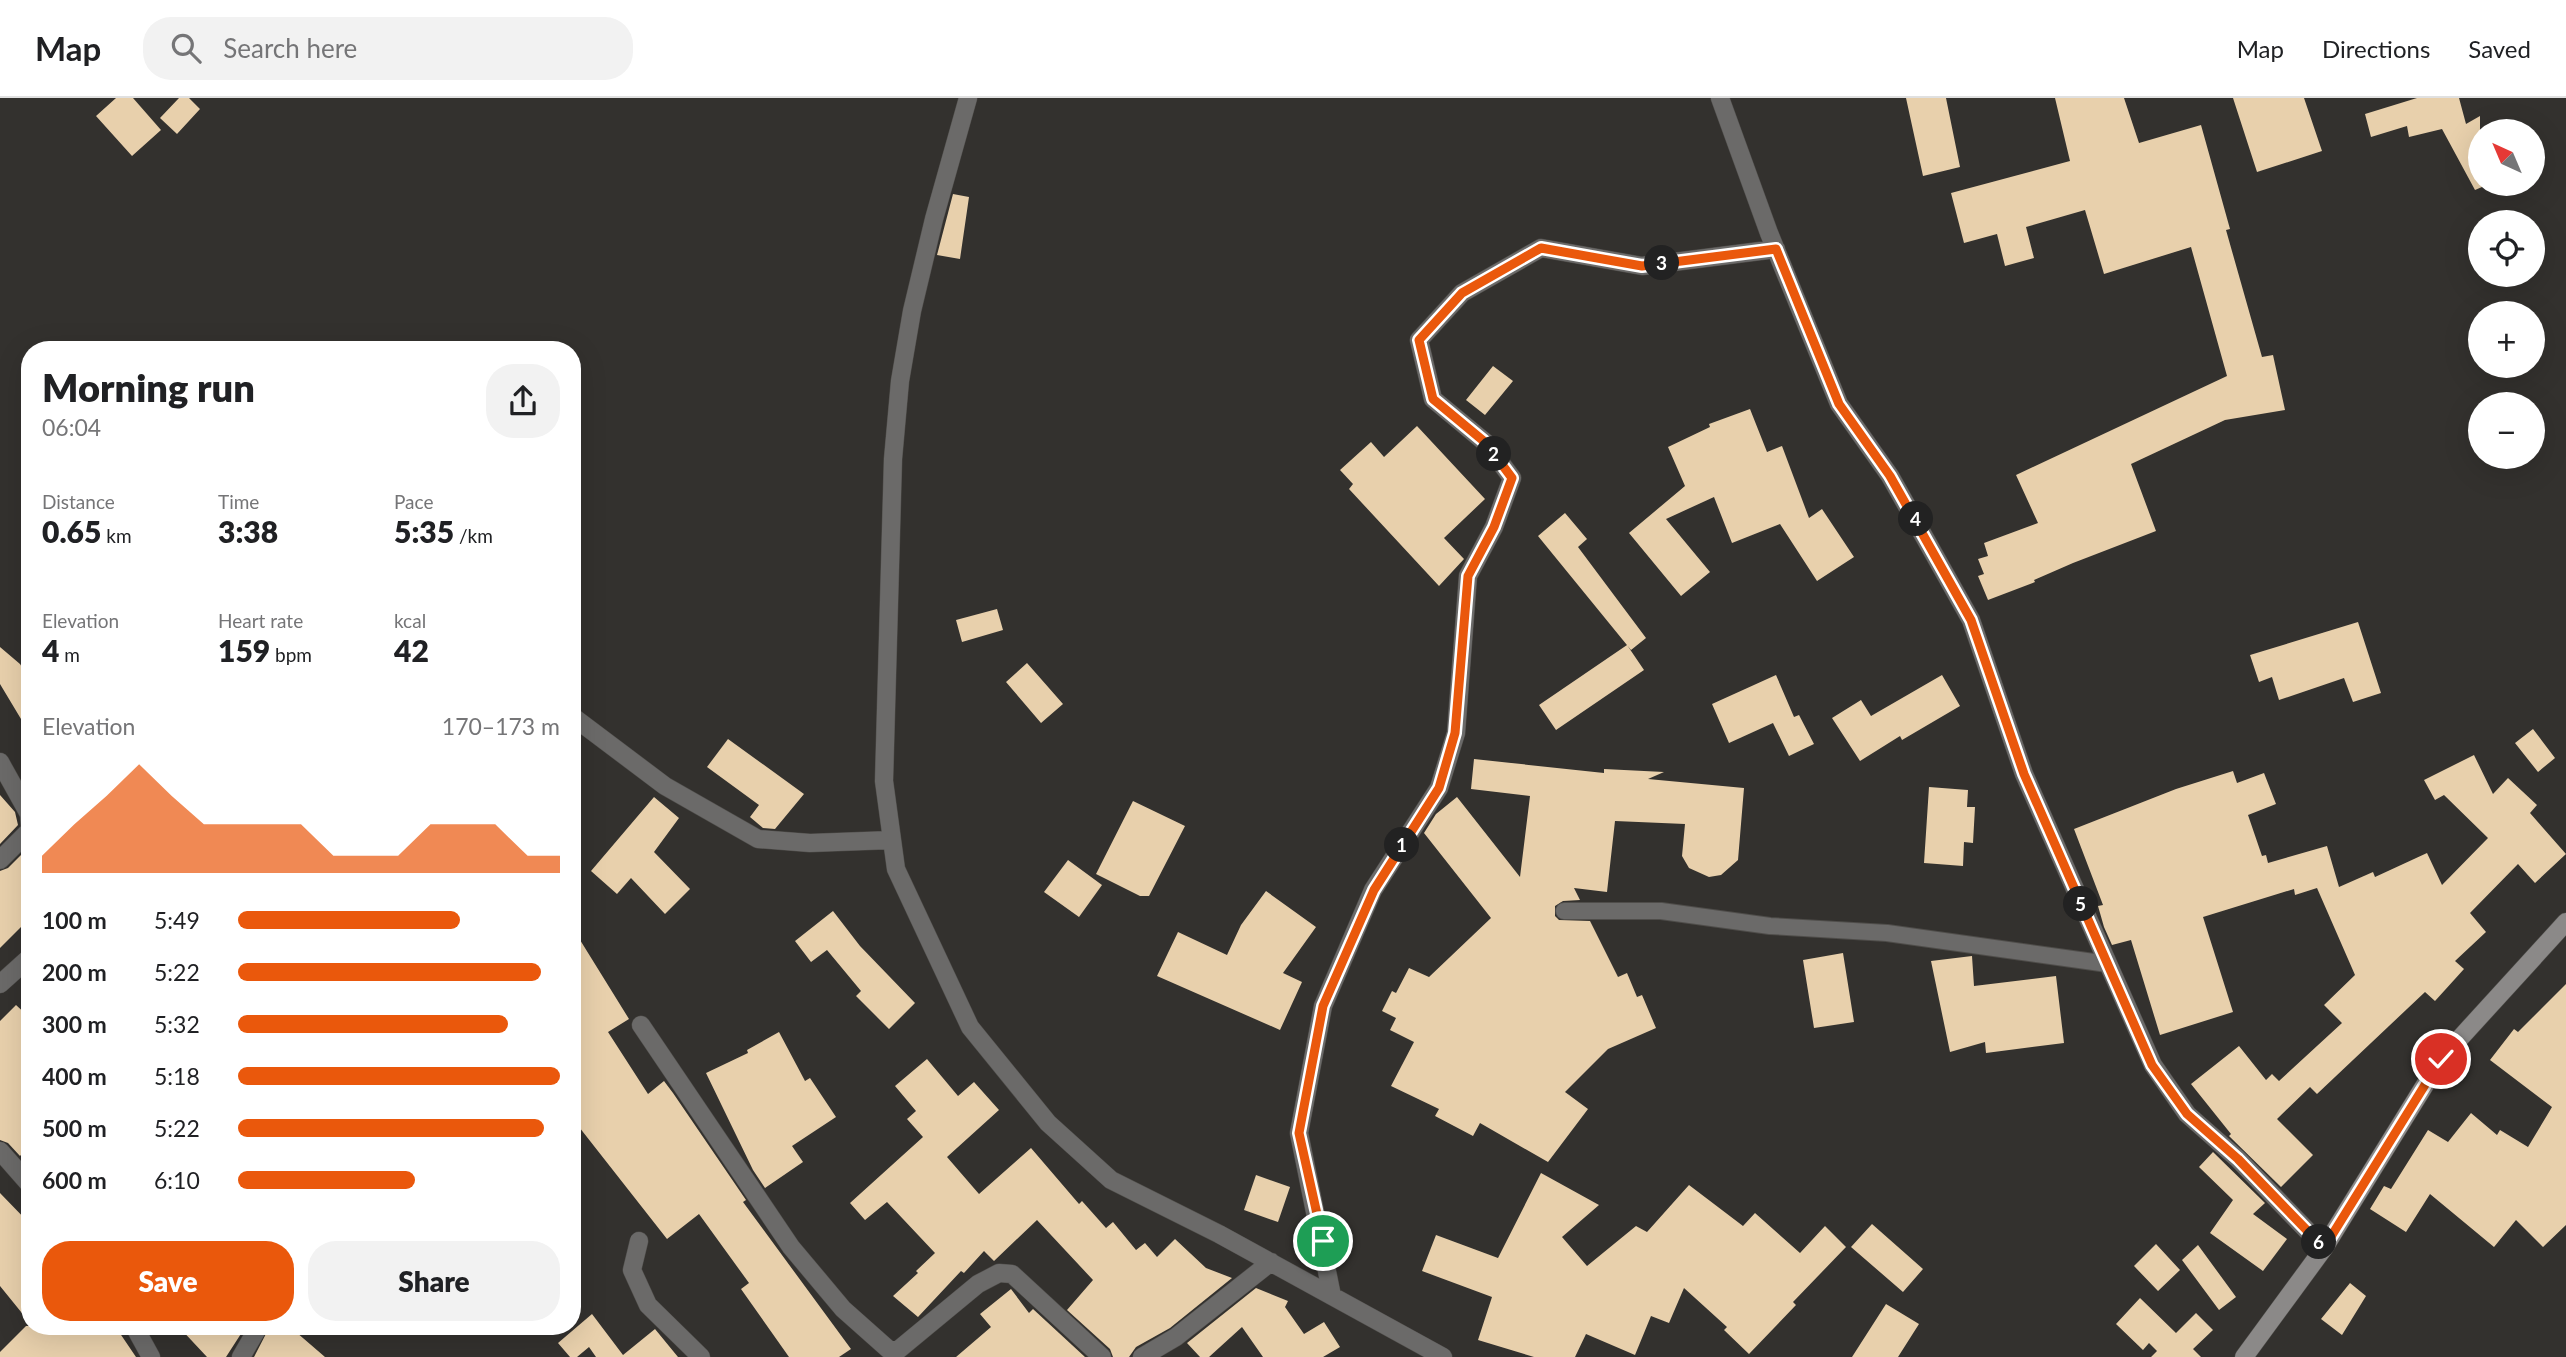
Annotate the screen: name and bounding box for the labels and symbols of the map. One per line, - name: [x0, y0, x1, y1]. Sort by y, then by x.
- north arrow: [2468, 119, 2544, 196]
- pin: 3: [1644, 246, 1680, 280]
- pin: 2: [1476, 436, 1512, 472]
- pin: 4: [1898, 502, 1934, 536]
- pin: 1: [1384, 828, 1420, 862]
- pin: 5: [2064, 886, 2098, 922]
- pin: [2411, 1029, 2471, 1089]
- pin: [1293, 1211, 1353, 1271]
- pin: 6: [2302, 1224, 2336, 1260]

